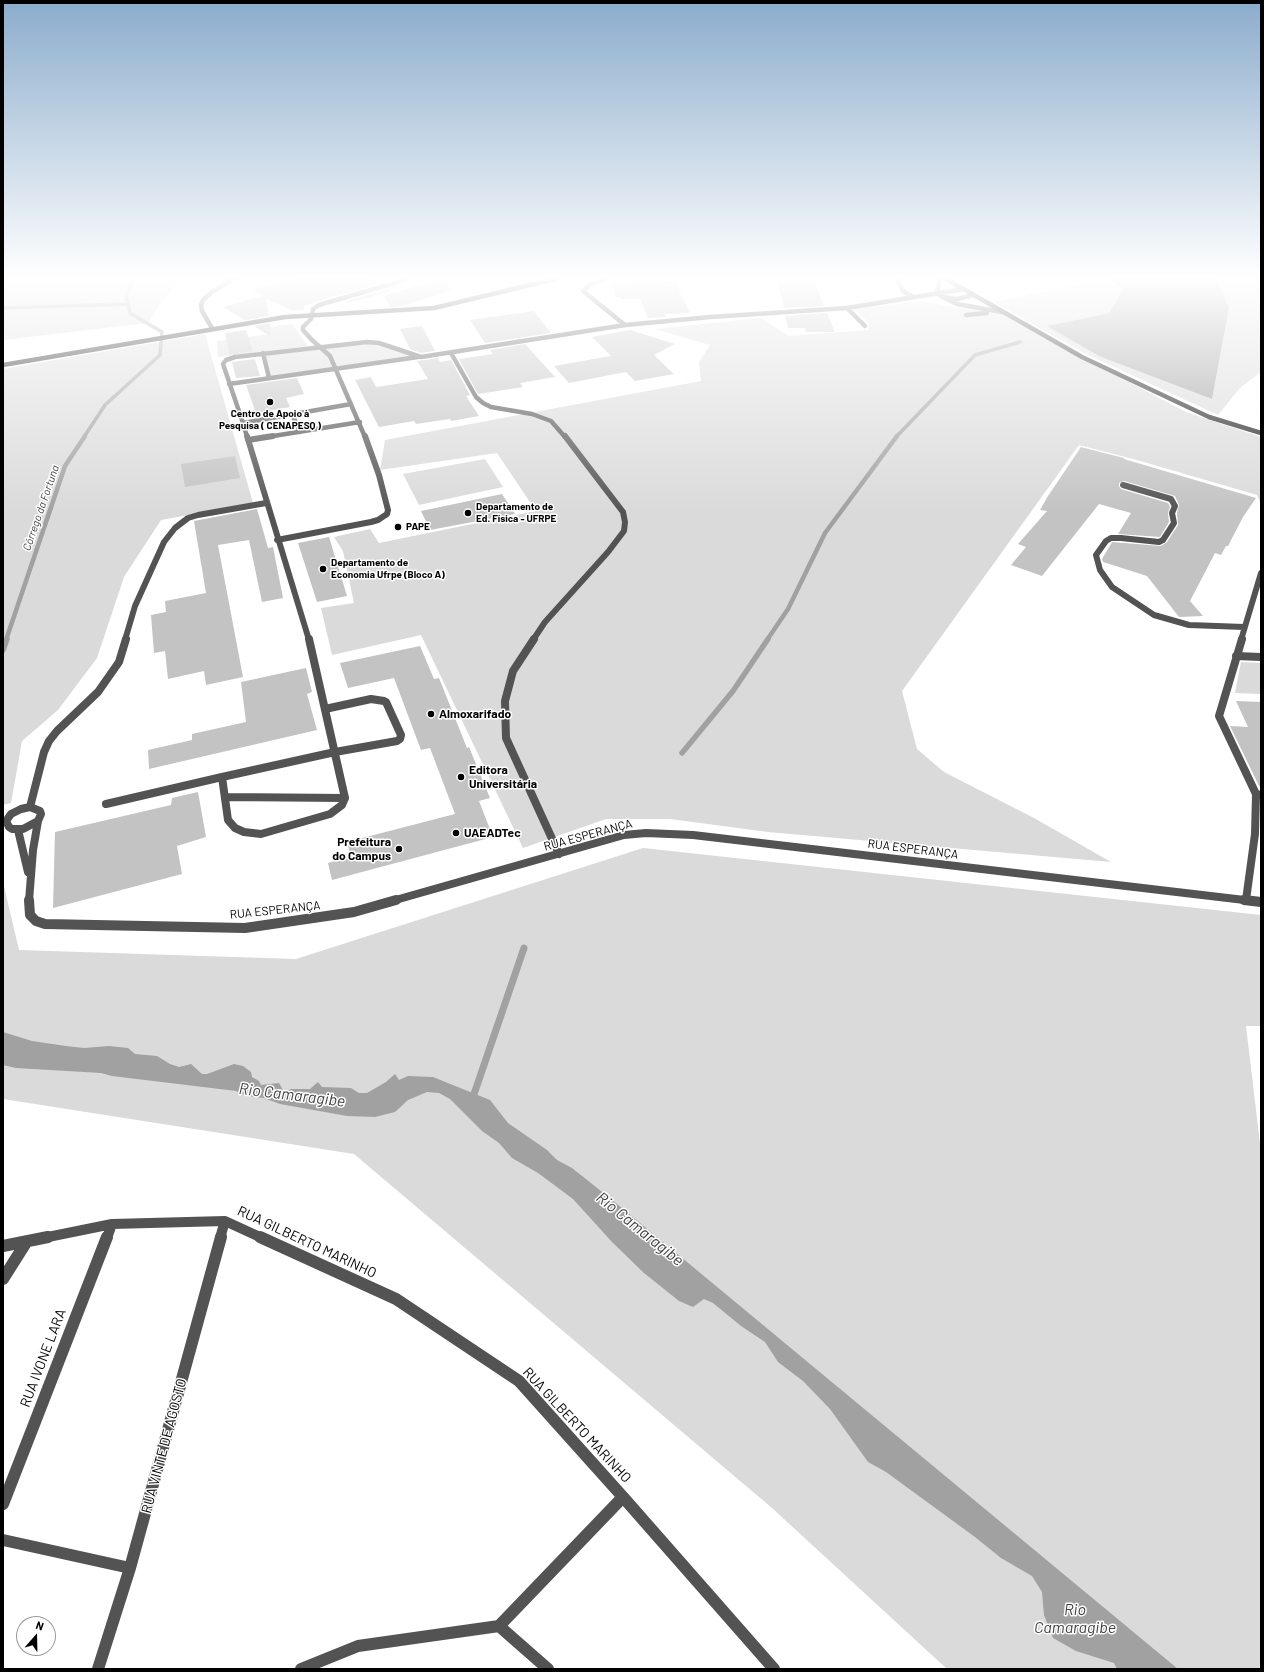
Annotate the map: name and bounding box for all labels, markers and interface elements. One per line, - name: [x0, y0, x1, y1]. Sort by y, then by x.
- marker: Centro de Apoio à Pesquisa ( CENAPESQ ): [265, 397, 275, 407]
- place label: Centro de Apoio à Pesquisa ( CENAPESQ ): [219, 408, 321, 432]
- water label: Córrego da Fortuna: [20, 463, 62, 553]
- place label: Departamento de Ed. Física - UFRPE: [476, 501, 556, 524]
- marker: Departamento de Ed. Física - UFRPE: [463, 508, 473, 518]
- place label: PAPE: [406, 521, 430, 533]
- marker: PAPE: [393, 522, 403, 532]
- place label: Departamento de Economia Ufrpe (Bloco A): [331, 557, 445, 580]
- marker: Departamento de Economia Ufrpe (Bloco A): [318, 564, 328, 574]
- place label: Almoxarifado: [439, 707, 511, 721]
- marker: Almoxarifado: [426, 709, 436, 719]
- place label: Editora Universitária: [469, 763, 537, 791]
- marker: Editora Universitária: [456, 772, 466, 782]
- street label: RUA ESPERANÇA: [542, 816, 634, 854]
- place label: UAEADTec: [464, 826, 521, 840]
- marker: UAEADTec: [451, 828, 461, 838]
- place label: Prefeitura do Campus: [332, 835, 391, 863]
- street label: RUA ESPERANÇA: [867, 836, 959, 862]
- marker: Prefeitura do Campus: [394, 844, 404, 854]
- street label: RUA ESPERANÇA: [229, 898, 321, 922]
- water label: Rio Camaragibe: [238, 1079, 346, 1111]
- water label: Rio Camaragibe: [592, 1188, 688, 1270]
- street label: RUA GILBERTO MARINHO: [235, 1202, 379, 1282]
- street label: RUA IVONE LARA: [16, 1306, 70, 1410]
- street label: RUA GILBERTO MARINHO: [519, 1364, 635, 1486]
- street label: RUA VINTE DE AGOSTO: [138, 1377, 190, 1515]
- water label: Rio Camaragibe: [1034, 1600, 1116, 1638]
- north arrow: [16, 1616, 56, 1656]
- text: N: [34, 1618, 46, 1633]

